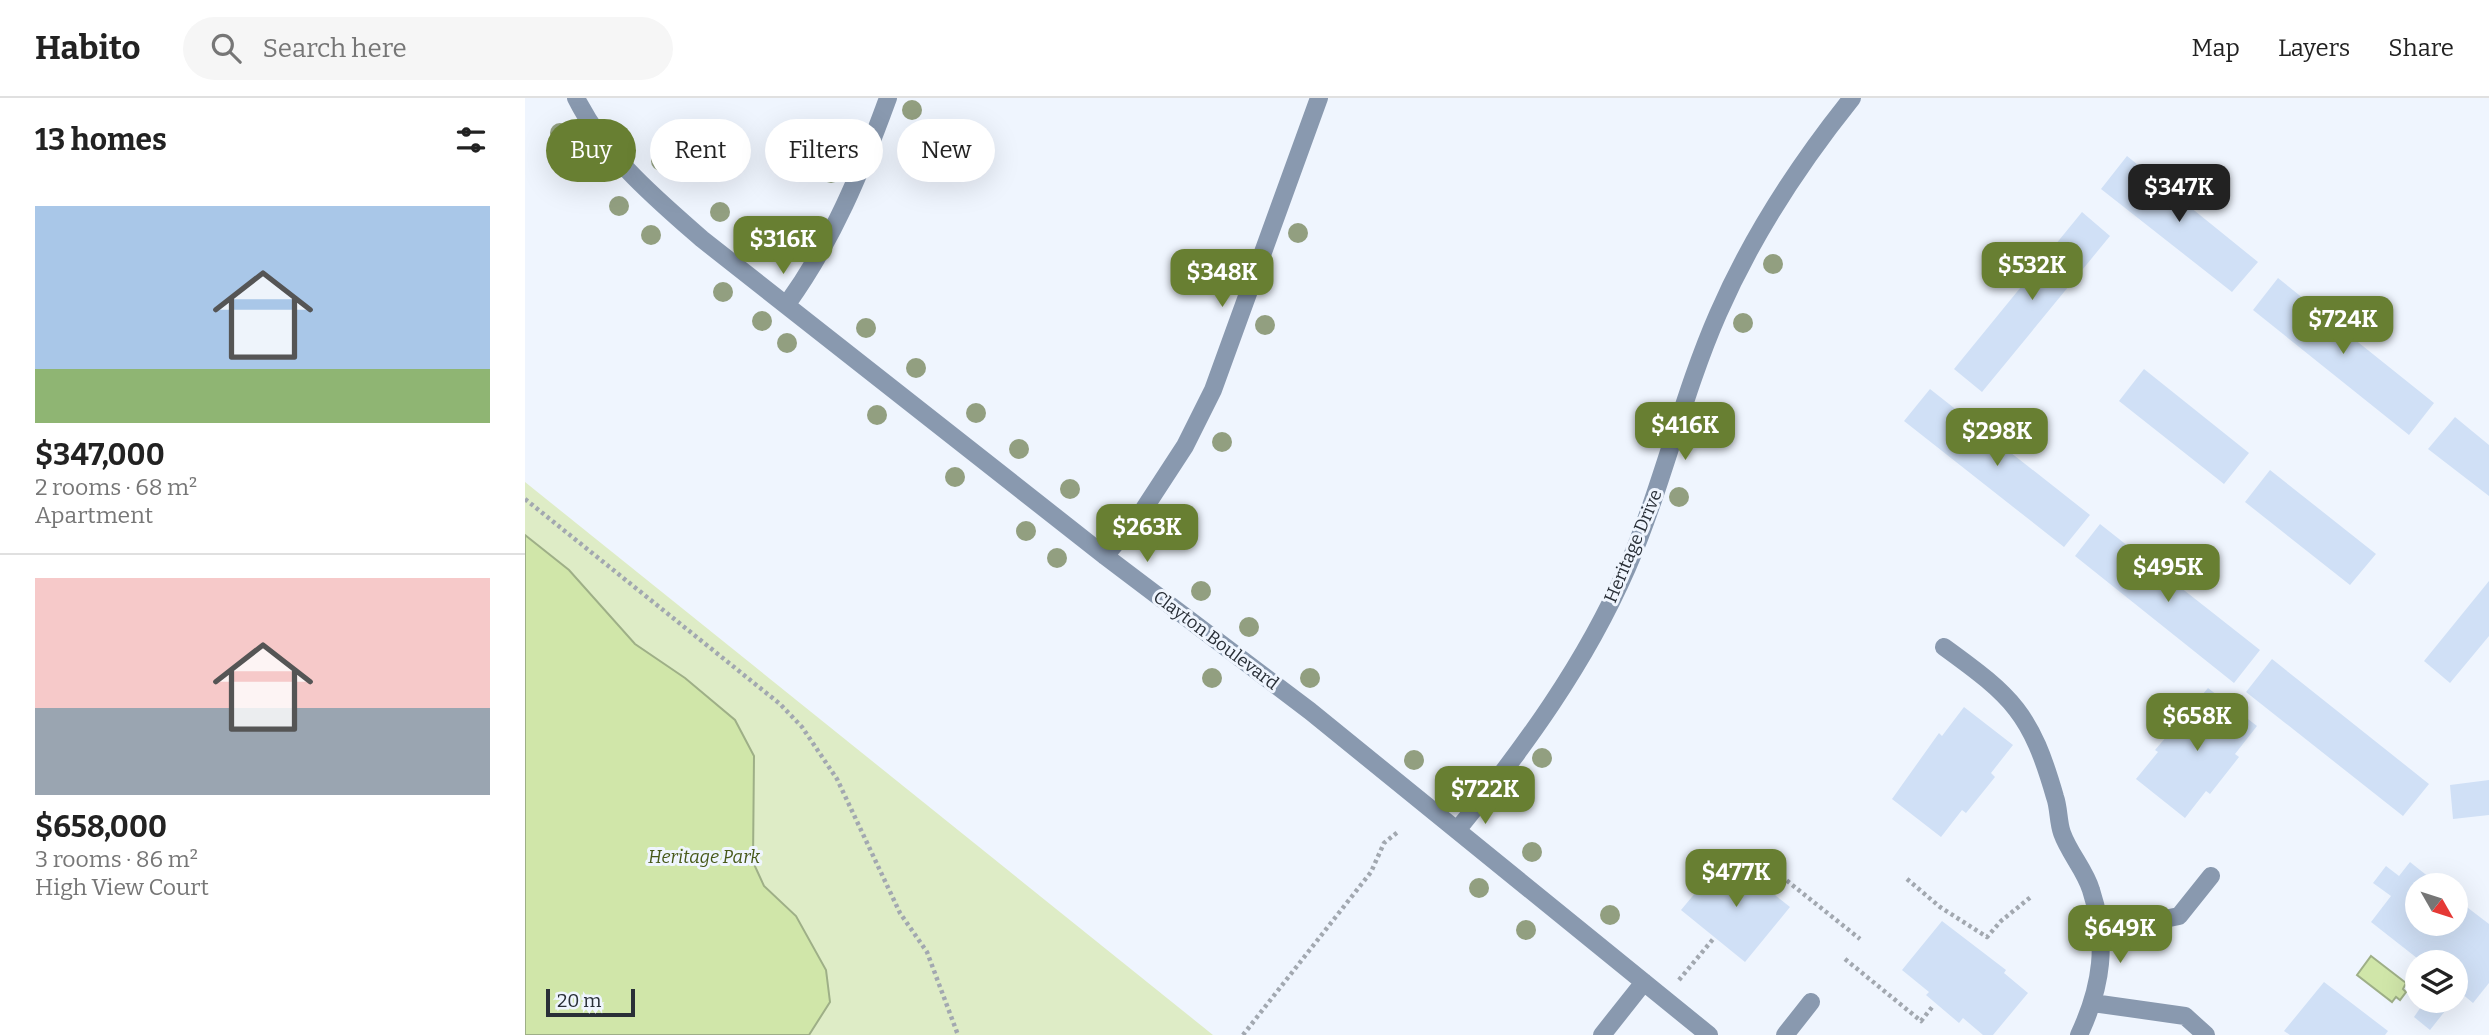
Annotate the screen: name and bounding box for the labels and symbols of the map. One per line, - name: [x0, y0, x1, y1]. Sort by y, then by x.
- pin: $347K: [2130, 164, 2228, 224]
- pin: $316K: [734, 216, 832, 276]
- pin: $532K: [1983, 242, 2081, 302]
- pin: $348K: [1173, 250, 1271, 309]
- pin: $724K: [2294, 296, 2392, 356]
- pin: $416K: [1636, 402, 1734, 462]
- pin: $298K: [1948, 408, 2046, 468]
- street label: Heritage Drive: [1599, 486, 1667, 606]
- pin: $263K: [1098, 504, 1196, 564]
- pin: $495K: [2119, 545, 2217, 604]
- street label: Clayton Boulevard: [1149, 586, 1283, 695]
- pin: $658K: [2148, 694, 2246, 753]
- pin: $722K: [1436, 766, 1534, 826]
- park label: Heritage Park: [648, 846, 760, 868]
- pin: $477K: [1687, 850, 1785, 909]
- north arrow: [2405, 873, 2467, 936]
- pin: $649K: [2071, 906, 2169, 965]
- scale bar: [546, 986, 635, 1018]

